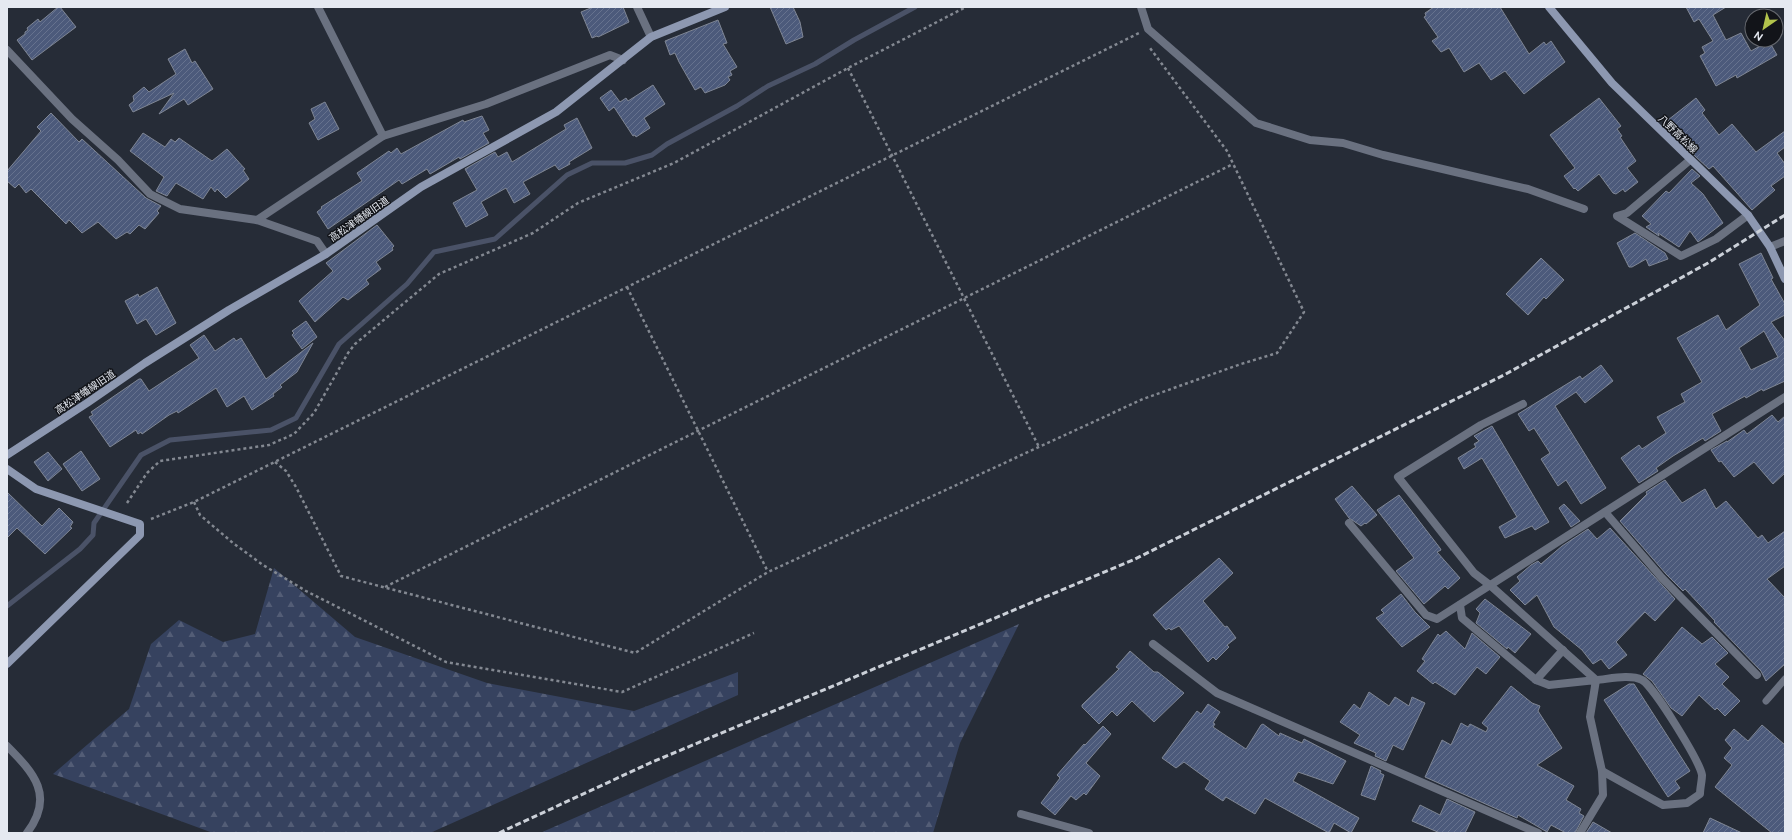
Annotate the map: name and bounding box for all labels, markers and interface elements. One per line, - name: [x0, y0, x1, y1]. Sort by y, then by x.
- north arrow: [1744, 8, 1784, 48]
- text: N: [1752, 29, 1765, 44]
- street label: 八野高松線: [1656, 113, 1700, 155]
- street label: 高松津幡線旧道: [327, 194, 391, 244]
- street label: 高松津幡線旧道: [53, 368, 117, 416]

